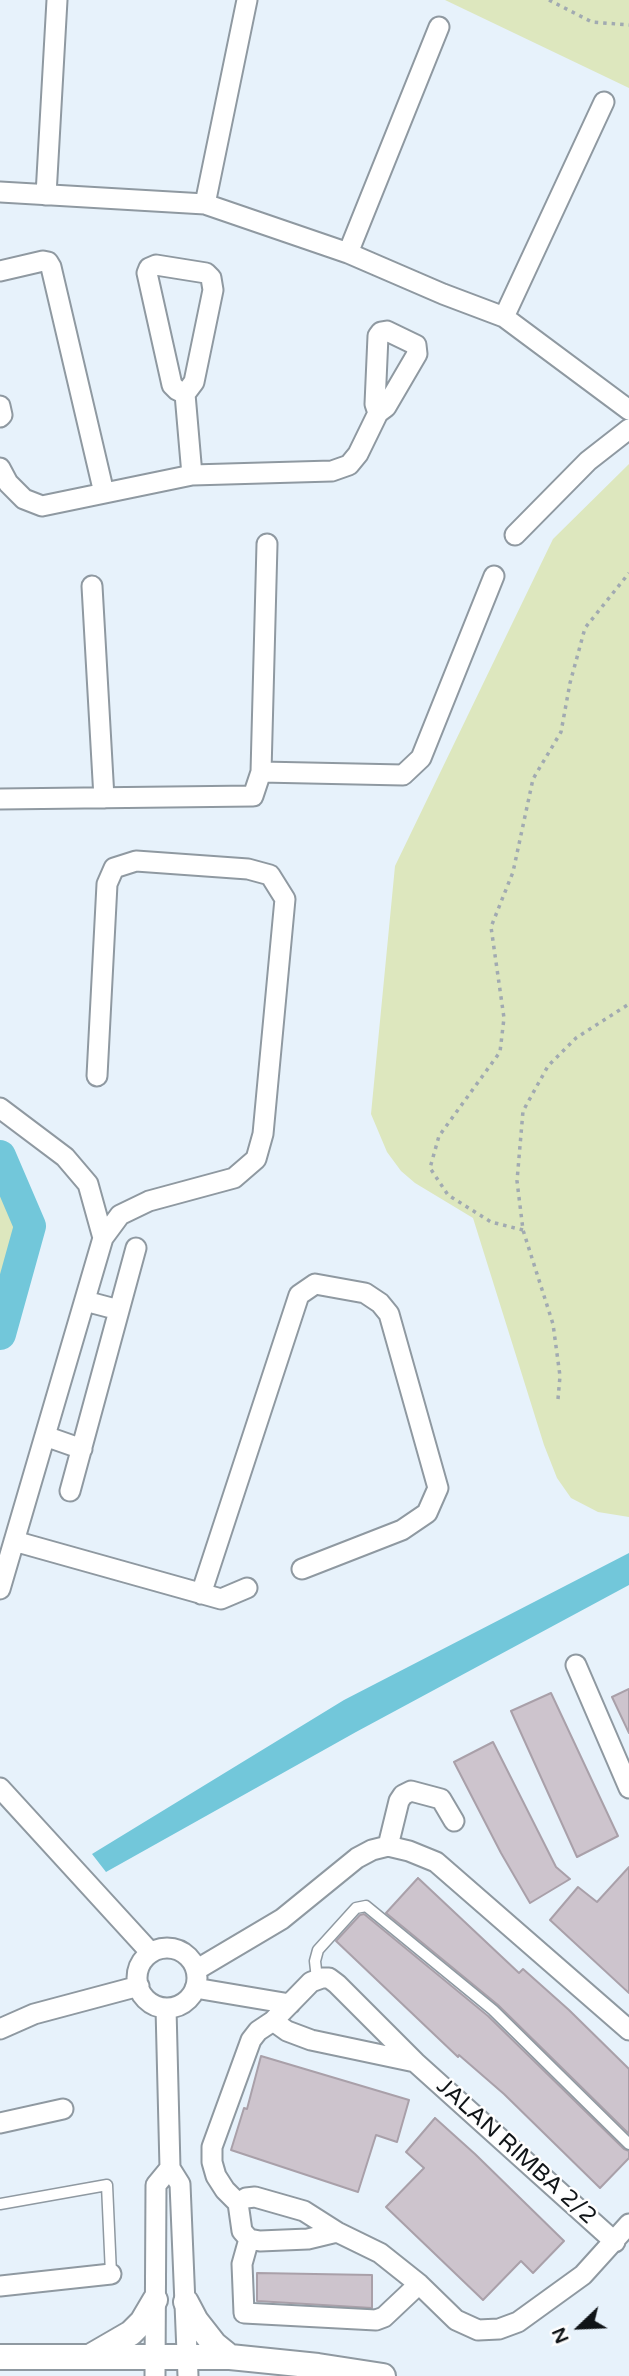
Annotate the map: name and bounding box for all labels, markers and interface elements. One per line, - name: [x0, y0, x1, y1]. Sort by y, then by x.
- street label: JALAN RIMBA 2/2: [430, 2073, 602, 2231]
- north arrow: [545, 2292, 615, 2362]
- text: N: [548, 2324, 574, 2347]

